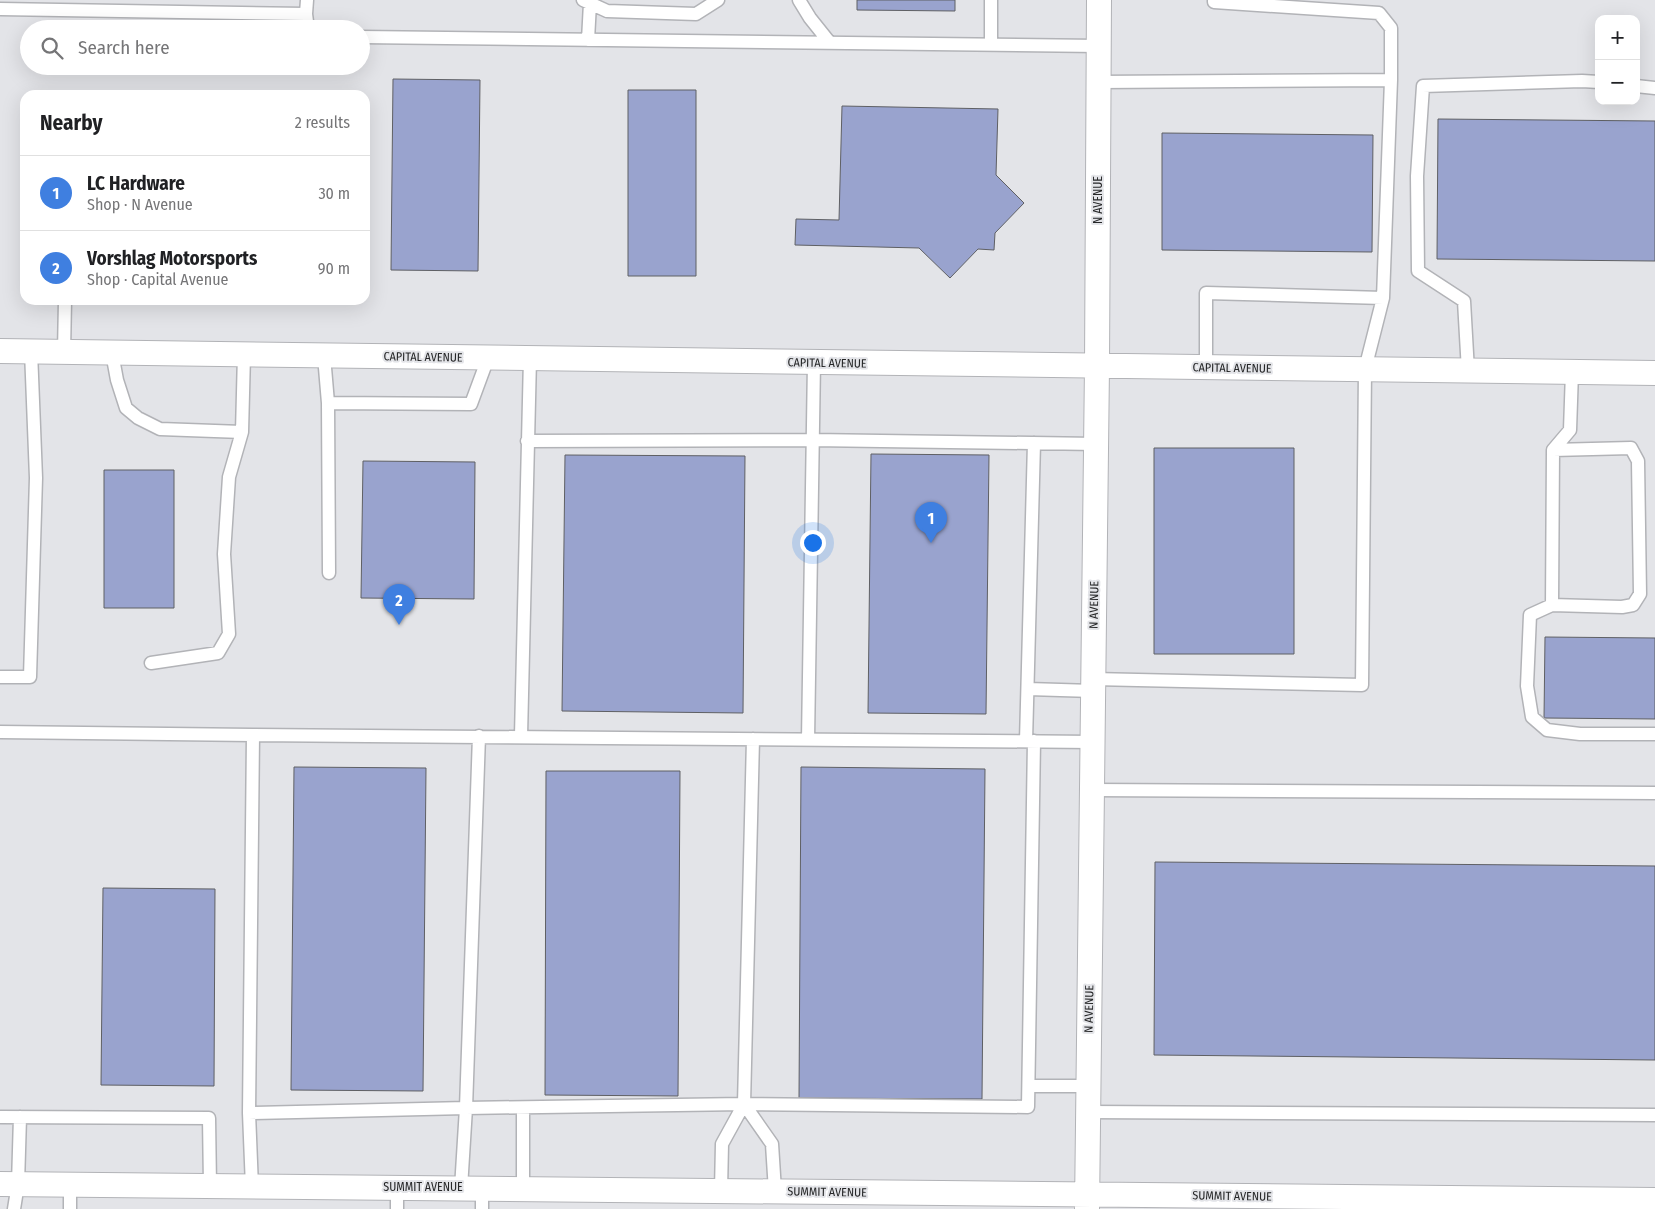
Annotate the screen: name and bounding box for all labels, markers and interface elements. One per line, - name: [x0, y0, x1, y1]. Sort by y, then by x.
- map controls: [1595, 15, 1640, 105]
- button: +: [1595, 15, 1640, 60]
- search box: [20, 20, 370, 75]
- icon: search: [38, 34, 66, 62]
- text: Search here: [78, 36, 170, 59]
- button: −: [1595, 60, 1640, 105]
- text: Nearby: [40, 110, 102, 136]
- text: 2 results: [295, 113, 350, 132]
- text: LC Hardware: [87, 172, 185, 195]
- street label: N AVENUE: [1091, 176, 1105, 224]
- text: 1: [53, 184, 59, 203]
- text: 30 m: [318, 184, 350, 203]
- text: Shop · N Avenue: [87, 195, 193, 214]
- text: Vorshlag Motorsports: [87, 247, 257, 270]
- text: 2: [52, 259, 60, 278]
- text: 90 m: [318, 259, 350, 278]
- text: Shop · Capital Avenue: [87, 270, 228, 289]
- street label: CAPITAL AVENUE: [383, 349, 463, 365]
- street label: CAPITAL AVENUE: [787, 355, 867, 371]
- street label: CAPITAL AVENUE: [1192, 360, 1272, 376]
- pin: 1: [915, 502, 947, 543]
- your location: [800, 530, 826, 556]
- street label: N AVENUE: [1087, 581, 1101, 629]
- pin: 2: [383, 584, 415, 625]
- street label: N AVENUE: [1082, 985, 1096, 1033]
- street label: SUMMIT AVENUE: [383, 1180, 463, 1194]
- street label: SUMMIT AVENUE: [787, 1184, 867, 1200]
- street label: SUMMIT AVENUE: [1192, 1188, 1272, 1204]

